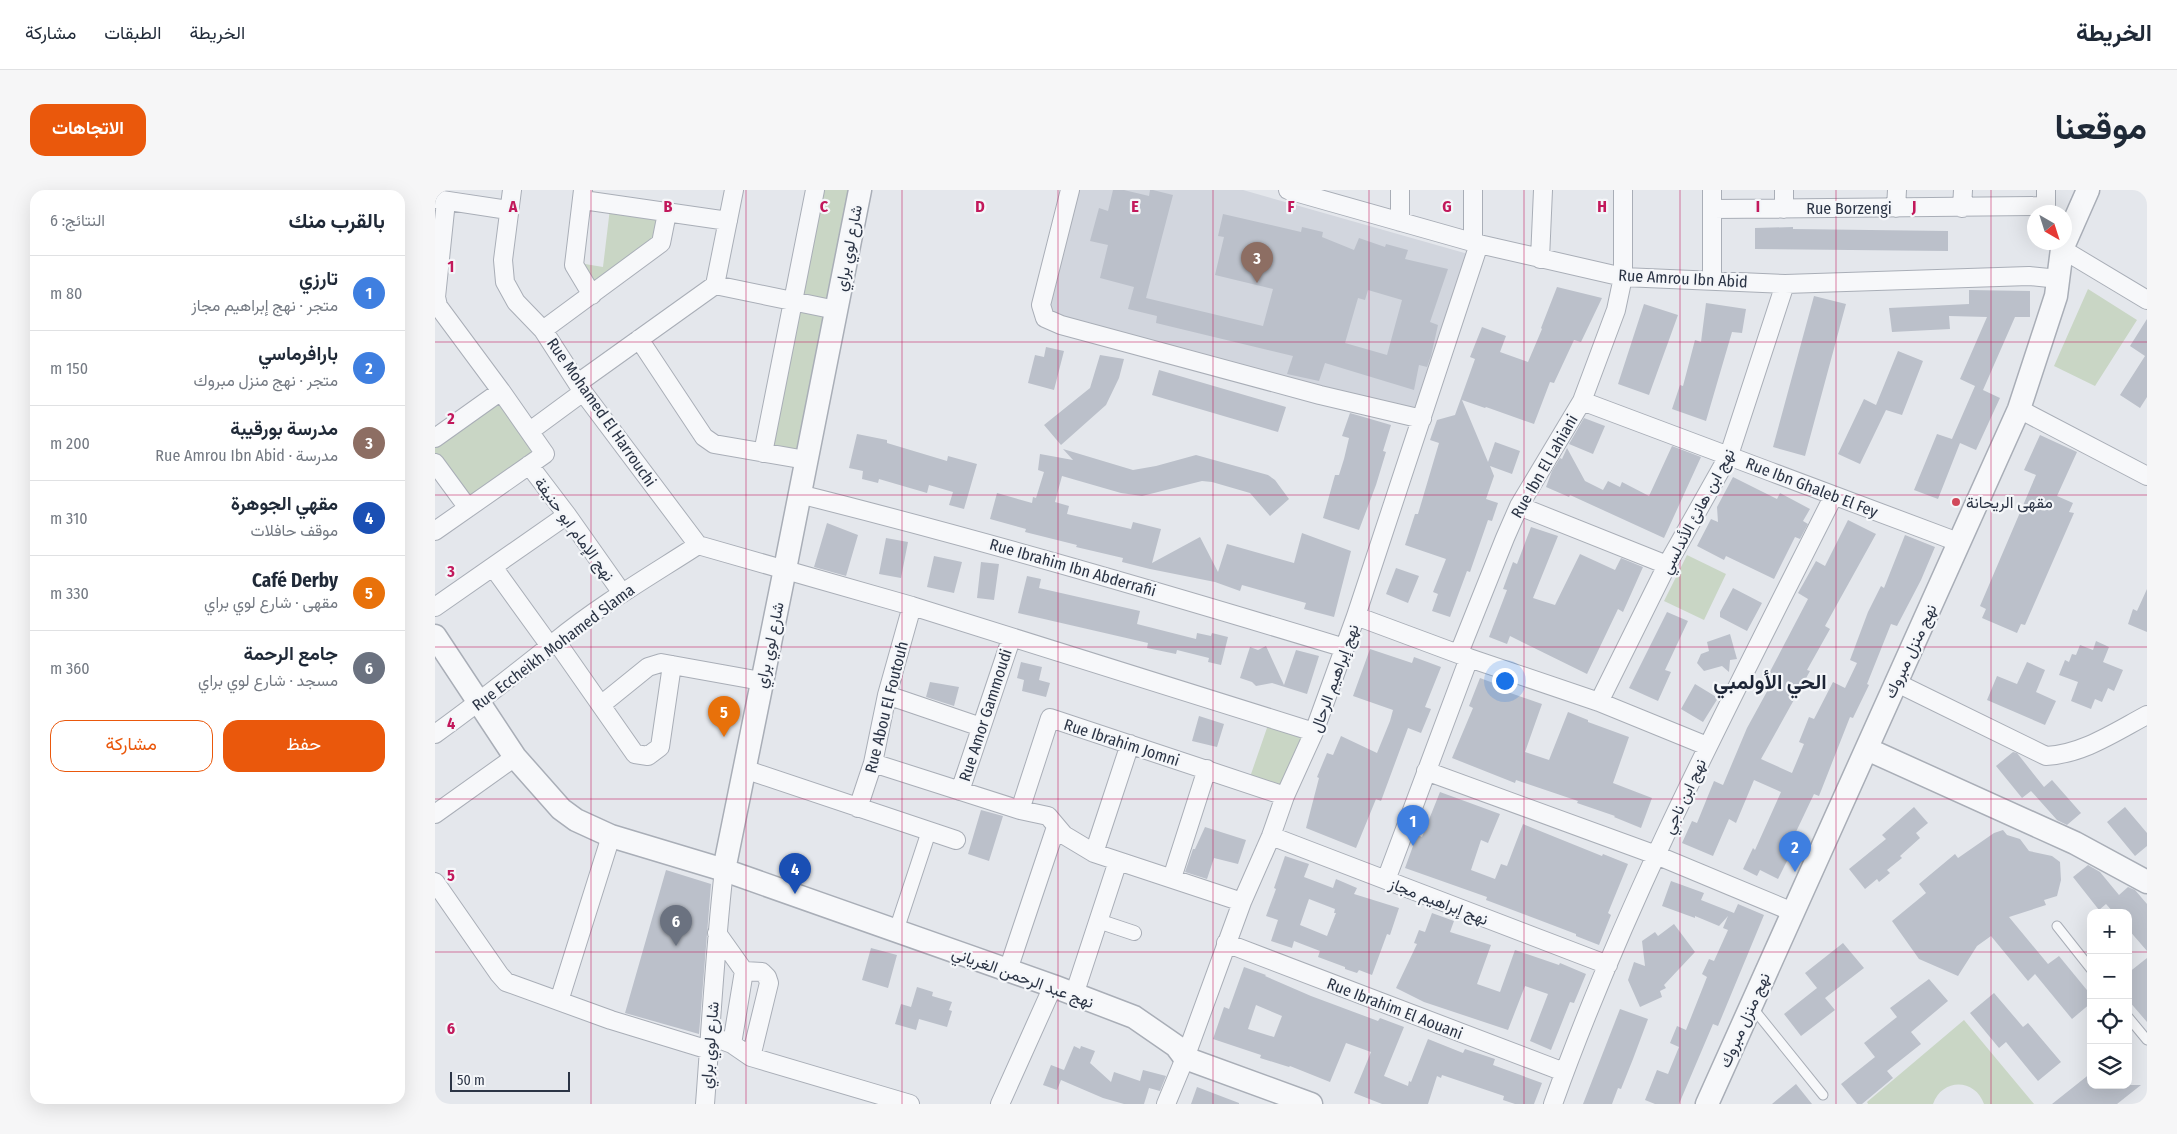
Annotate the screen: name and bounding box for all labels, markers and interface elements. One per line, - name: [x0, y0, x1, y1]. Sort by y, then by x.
- text: الخريطة: [2076, 19, 2152, 47]
- text: مشاركة: [25, 22, 76, 44]
- text: الطبقات: [104, 22, 161, 44]
- text: الخريطة: [189, 22, 245, 44]
- button: الاتجاهات: [30, 104, 146, 156]
- text: موقعنا: [2054, 106, 2147, 148]
- text: A: [508, 197, 518, 216]
- text: B: [664, 197, 673, 216]
- text: C: [820, 197, 829, 216]
- text: D: [975, 197, 985, 216]
- text: E: [1131, 197, 1139, 216]
- text: F: [1287, 197, 1295, 216]
- text: G: [1442, 197, 1452, 216]
- text: H: [1597, 197, 1607, 216]
- text: I: [1756, 197, 1760, 216]
- text: J: [1911, 197, 1916, 216]
- street label: Rue Borzengi: [1806, 199, 1892, 218]
- street label: شارع لوي براي: [831, 203, 870, 294]
- north arrow: [2027, 205, 2072, 250]
- text: بالقرب منك: [288, 208, 385, 234]
- text: النتائج: 6: [50, 211, 105, 230]
- pin: 3: [1241, 242, 1273, 283]
- text: 1: [448, 257, 454, 276]
- street label: Rue Amrou Ibn Abid: [1618, 266, 1748, 291]
- text: تارزي: [299, 267, 338, 290]
- text: 80 m: [50, 284, 82, 303]
- text: 1: [366, 284, 372, 303]
- text: متجر · نهج إبراهيم مجاز: [191, 296, 338, 315]
- street label: Rue Mohamed El Harrouchi: [543, 334, 660, 490]
- text: بارافرماسي: [258, 342, 338, 365]
- text: 150 m: [50, 359, 88, 378]
- text: 2: [365, 359, 373, 378]
- text: متجر · نهج منزل مبروك: [194, 371, 338, 390]
- text: 2: [446, 409, 455, 428]
- street label: Rue Ibn El Lahiani: [1507, 411, 1582, 521]
- text: مدرسة بورقيبة: [230, 417, 338, 440]
- text: 200 m: [50, 434, 90, 453]
- text: 3: [365, 434, 373, 453]
- street label: نهج ابن هانئ الأندلسي: [1656, 445, 1742, 579]
- text: مدرسة · Rue Amrou Ibn Abid: [155, 446, 338, 465]
- street label: Rue Ibn Ghaleb El Fey: [1743, 454, 1881, 522]
- street label: نهج الإمام ابو حنيفة: [529, 474, 619, 586]
- text: مقهي الجوهرة: [231, 492, 338, 515]
- place label: مقهى الريحانة: [1966, 493, 2053, 513]
- marker: مقهى الريحانة: [1950, 496, 1962, 508]
- text: 310 m: [50, 509, 88, 528]
- text: 4: [365, 509, 373, 528]
- text: موقف حافلات: [251, 521, 338, 540]
- street label: Rue Ibrahim Ibn Abderrafii: [988, 535, 1158, 600]
- text: 3: [446, 562, 455, 581]
- text: Café Derby: [252, 569, 338, 592]
- street label: Rue Eccheikh Mohamed Slama: [469, 580, 638, 715]
- text: 330 m: [50, 584, 89, 603]
- text: 5: [365, 584, 373, 603]
- text: مقهى · شارع لوي براي: [204, 593, 338, 612]
- street label: شارع لوي براي: [751, 600, 792, 691]
- street label: نهج منزل مبروك: [1880, 601, 1942, 702]
- street label: نهج إبراهيم الرحال: [1306, 621, 1365, 736]
- street label: Rue Abou El Foutouh: [861, 639, 912, 775]
- text: جامع الرحمة: [243, 642, 338, 665]
- street label: Rue Amor Gammoudi: [955, 646, 1016, 784]
- text: 360 m: [50, 659, 90, 678]
- text: 6: [365, 659, 373, 678]
- your location: [1492, 668, 1518, 694]
- district label: الحي الأولمبي: [1713, 669, 1827, 699]
- text: مسجد · شارع لوي براي: [198, 671, 338, 690]
- pin: 5: [708, 696, 740, 737]
- text: 4: [447, 714, 455, 733]
- street label: Rue Ibrahim Jomni: [1062, 715, 1182, 770]
- button: مشاركة: [50, 720, 213, 772]
- button: حفظ: [223, 720, 385, 772]
- street label: نهج ابن ناجي: [1659, 756, 1714, 839]
- pin: 1: [1397, 805, 1429, 846]
- pin: 2: [1779, 831, 1811, 872]
- pin: 4: [779, 853, 811, 894]
- text: 5: [447, 866, 455, 885]
- street label: نهج إبراهيم مجاز: [1385, 874, 1491, 931]
- pin: 6: [660, 905, 692, 946]
- map controls: [2087, 909, 2132, 1089]
- button: +: [2087, 909, 2132, 954]
- street label: نهج عبد الرحمن الغرياني: [948, 943, 1096, 1016]
- button: −: [2087, 954, 2132, 999]
- street label: نهج منزل مبروك: [1715, 970, 1776, 1072]
- street label: Rue Ibrahim El Aouani: [1324, 974, 1465, 1043]
- button: locate: [2087, 999, 2132, 1044]
- street label: شارع لوي براي: [696, 1001, 727, 1090]
- text: 6: [447, 1019, 455, 1038]
- button: layers: [2087, 1044, 2132, 1089]
- scale bar: [450, 1069, 570, 1092]
- text: 50 m: [457, 1072, 485, 1089]

